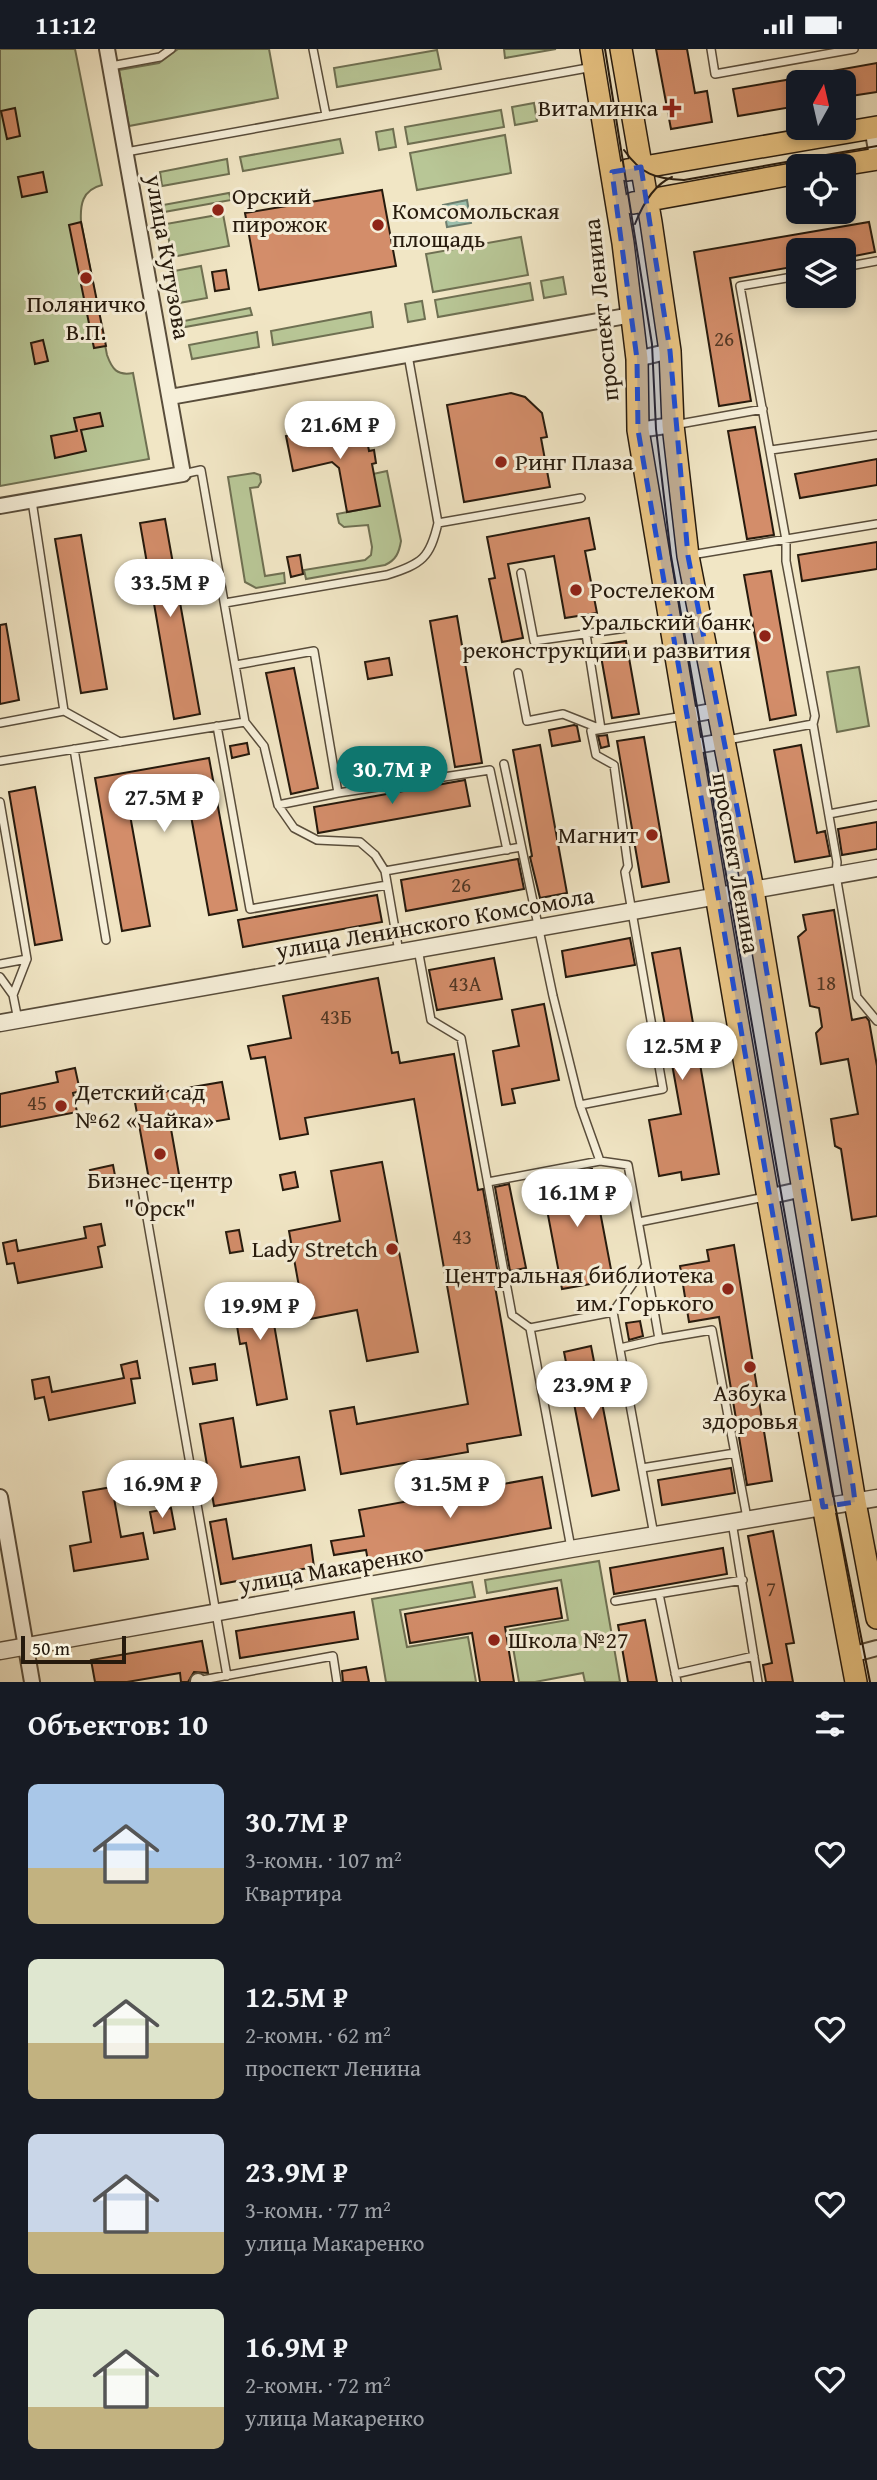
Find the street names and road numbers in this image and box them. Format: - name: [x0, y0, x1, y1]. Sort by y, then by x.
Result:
- street label: улица Кутузова: [137, 171, 200, 343]
- street label: проспект Ленина: [573, 216, 628, 403]
- street label: проспект Ленина: [703, 769, 770, 957]
- street label: улица Ленинского Комсомола: [272, 877, 597, 968]
- street label: улица Макаренко: [235, 1535, 426, 1602]

